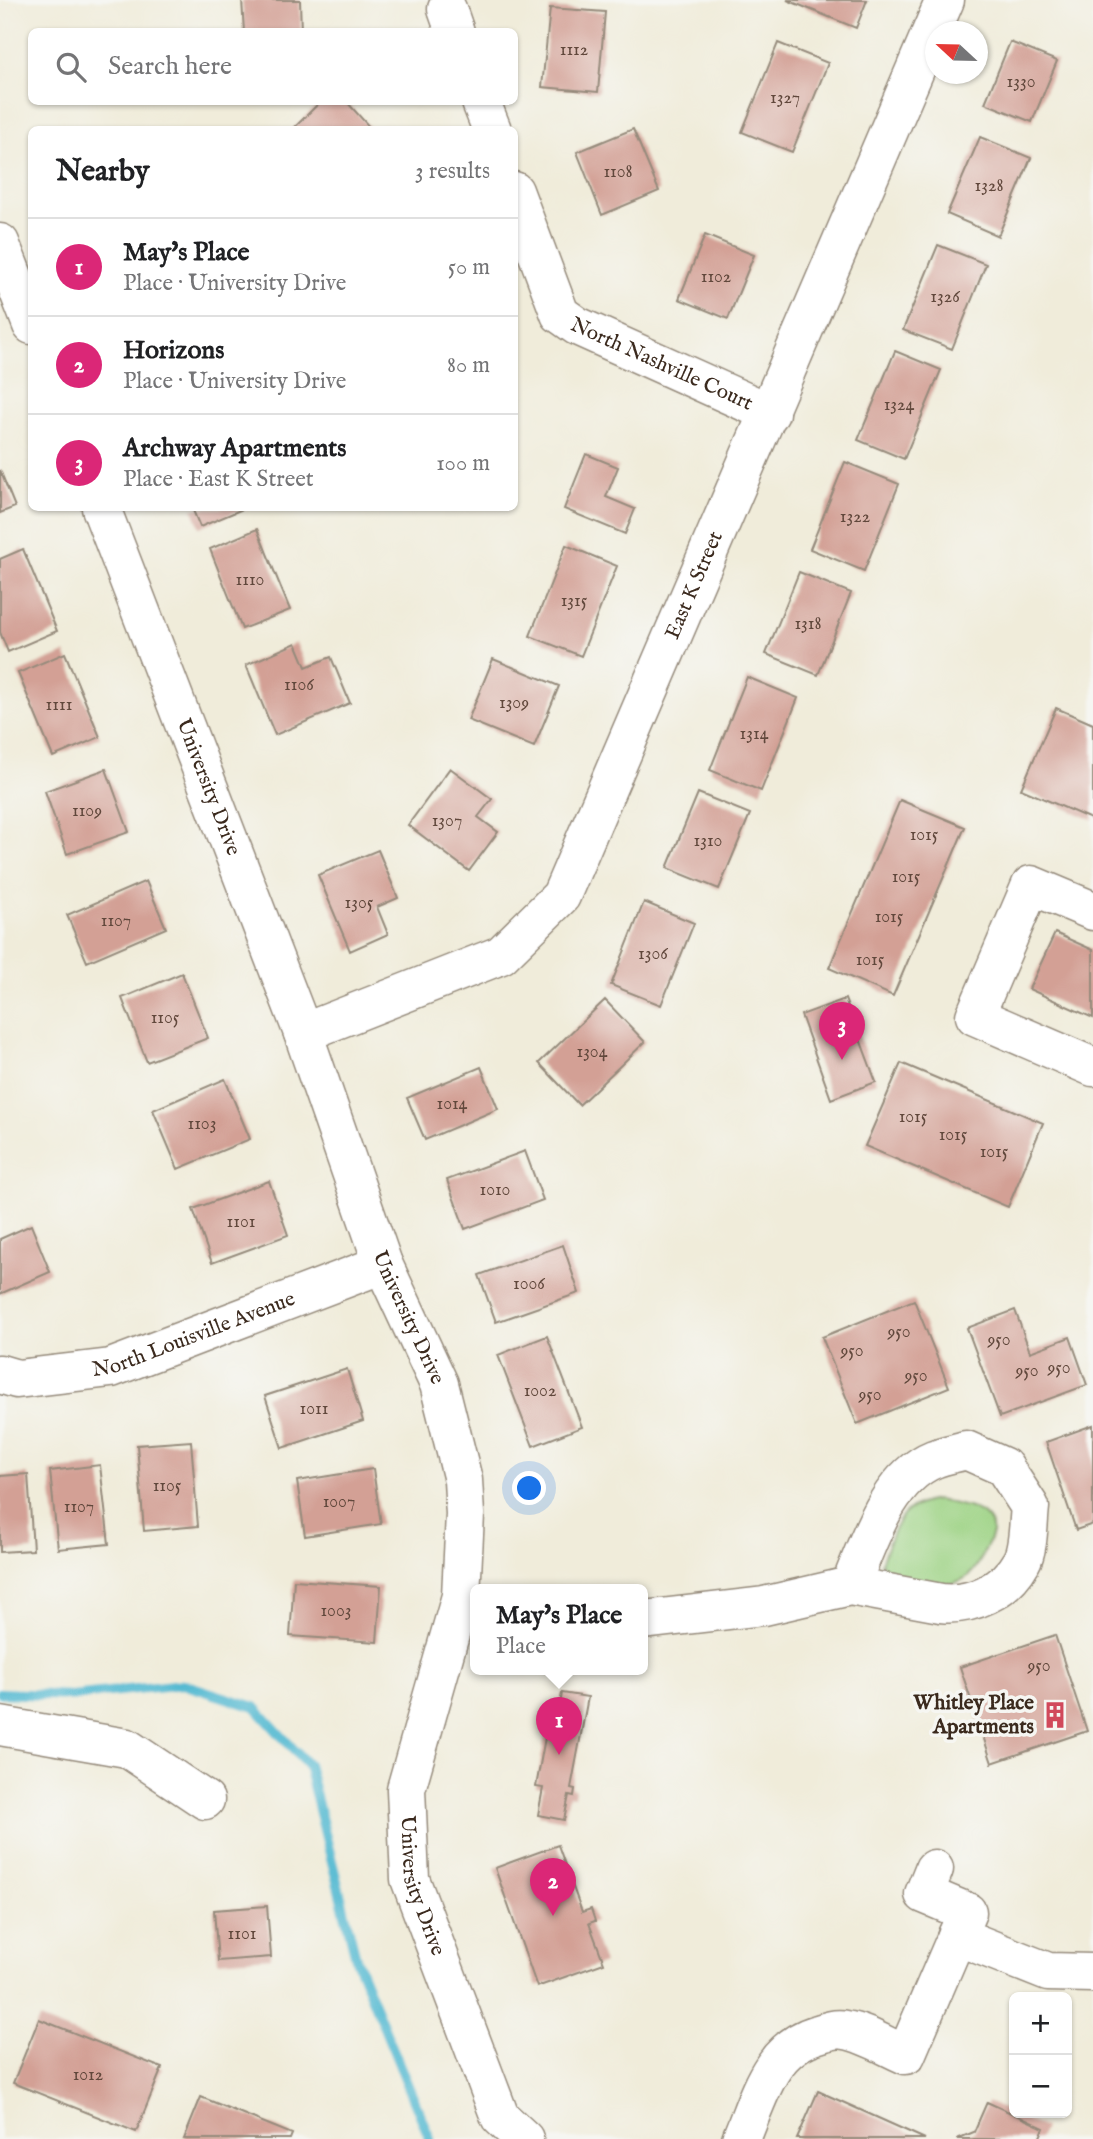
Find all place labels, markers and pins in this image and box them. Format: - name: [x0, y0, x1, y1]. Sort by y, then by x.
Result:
- pin: 3: [819, 1002, 865, 1060]
- place label: Whitley Place Apartments: [912, 1690, 1034, 1741]
- pin: 1: [536, 1697, 582, 1755]
- building icon: Whitley Place Apartments: [1040, 1700, 1070, 1730]
- pin: 2: [530, 1858, 576, 1916]

